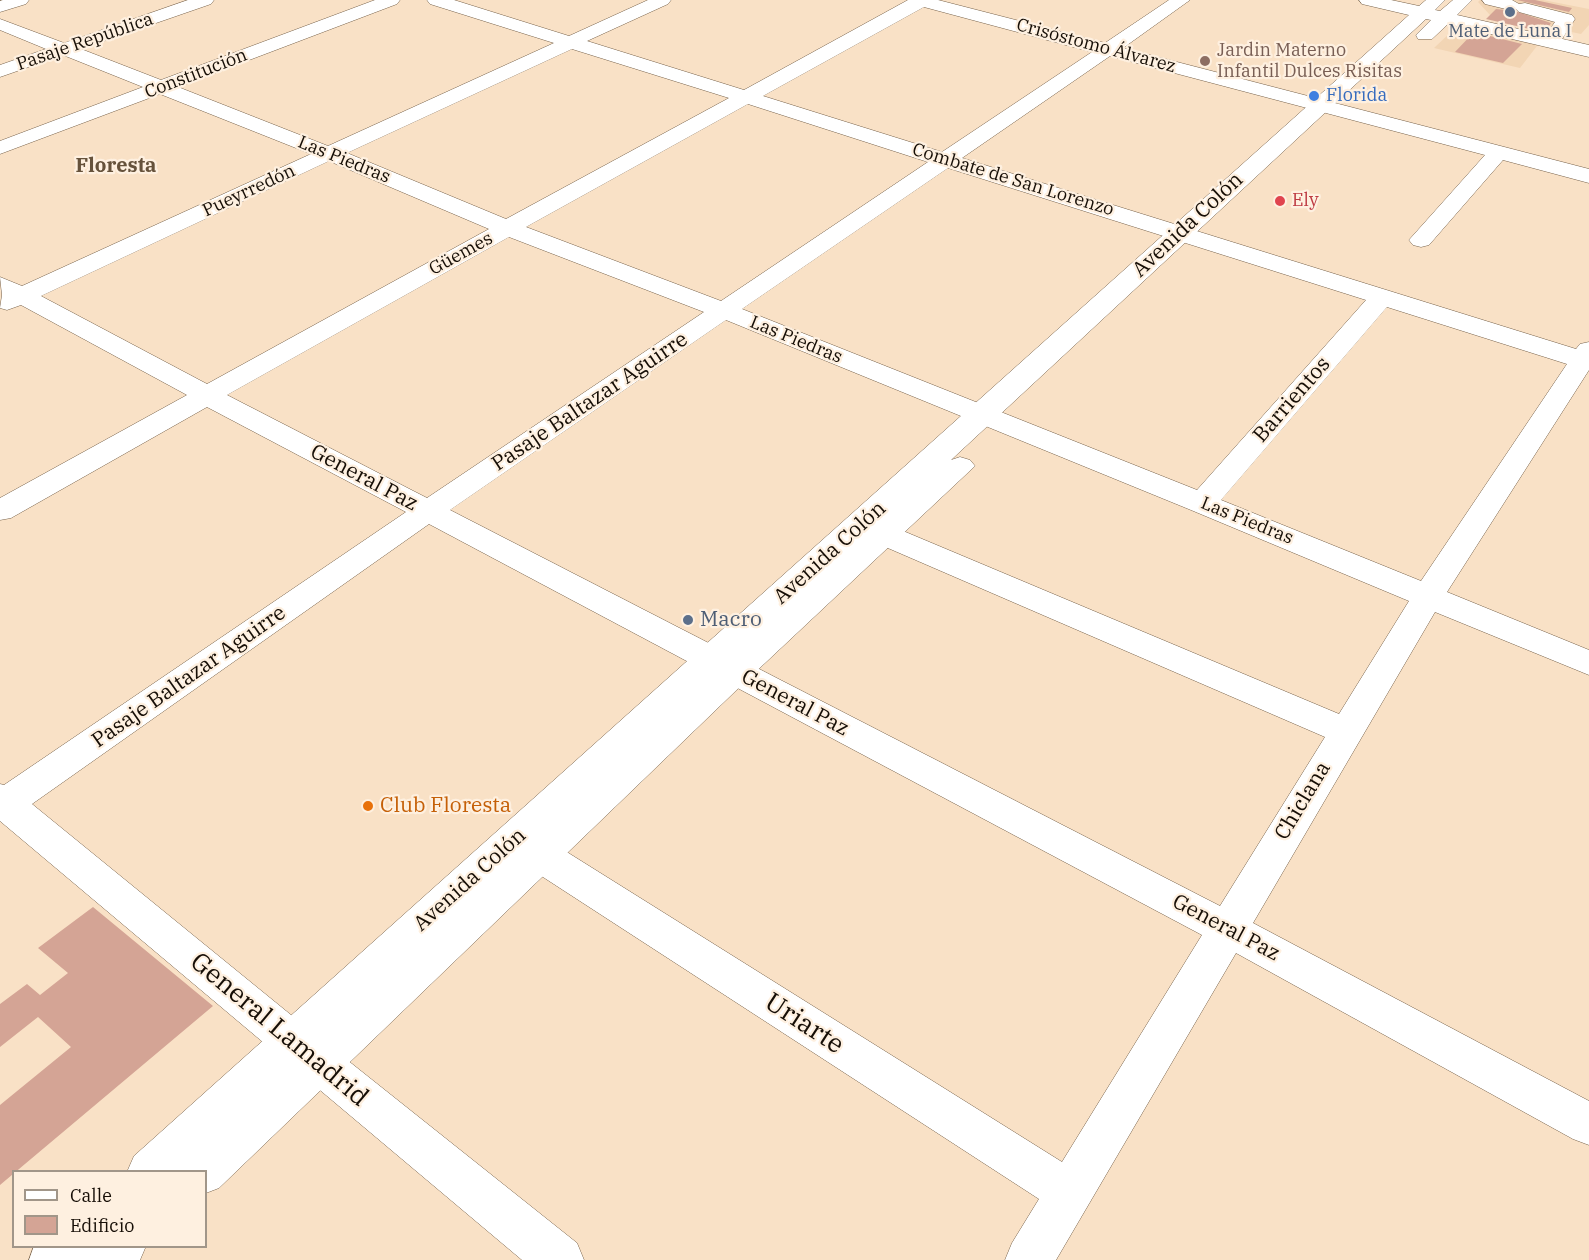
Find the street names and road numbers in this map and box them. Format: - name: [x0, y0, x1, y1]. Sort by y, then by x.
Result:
- street label: Pasaje República: [14, 8, 156, 76]
- street label: Crisóstomo Álvarez: [1014, 14, 1178, 78]
- street label: Constitución: [142, 45, 250, 103]
- street label: Las Piedras: [295, 132, 393, 188]
- street label: Combate de San Lorenzo: [910, 139, 1116, 221]
- street label: Pueyrredón: [199, 160, 299, 222]
- street label: Avenida Colón: [1127, 167, 1249, 283]
- street label: Güemes: [425, 228, 497, 280]
- street label: Las Piedras: [747, 312, 845, 368]
- street label: Pasaje Baltazar Aguirre: [487, 327, 693, 477]
- street label: Barrientos: [1248, 352, 1336, 448]
- street label: General Paz: [306, 439, 422, 517]
- street label: Las Piedras: [1198, 493, 1296, 549]
- street label: Avenida Colón: [769, 496, 891, 610]
- street label: Pasaje Baltazar Aguirre: [87, 600, 291, 754]
- street label: General Paz: [737, 664, 853, 742]
- street label: Chiclana: [1270, 757, 1336, 845]
- street label: Avenida Colón: [409, 823, 531, 937]
- street label: General Paz: [1168, 889, 1284, 967]
- street label: General Lamadrid: [184, 946, 374, 1114]
- street label: Uriarte: [759, 987, 849, 1061]

